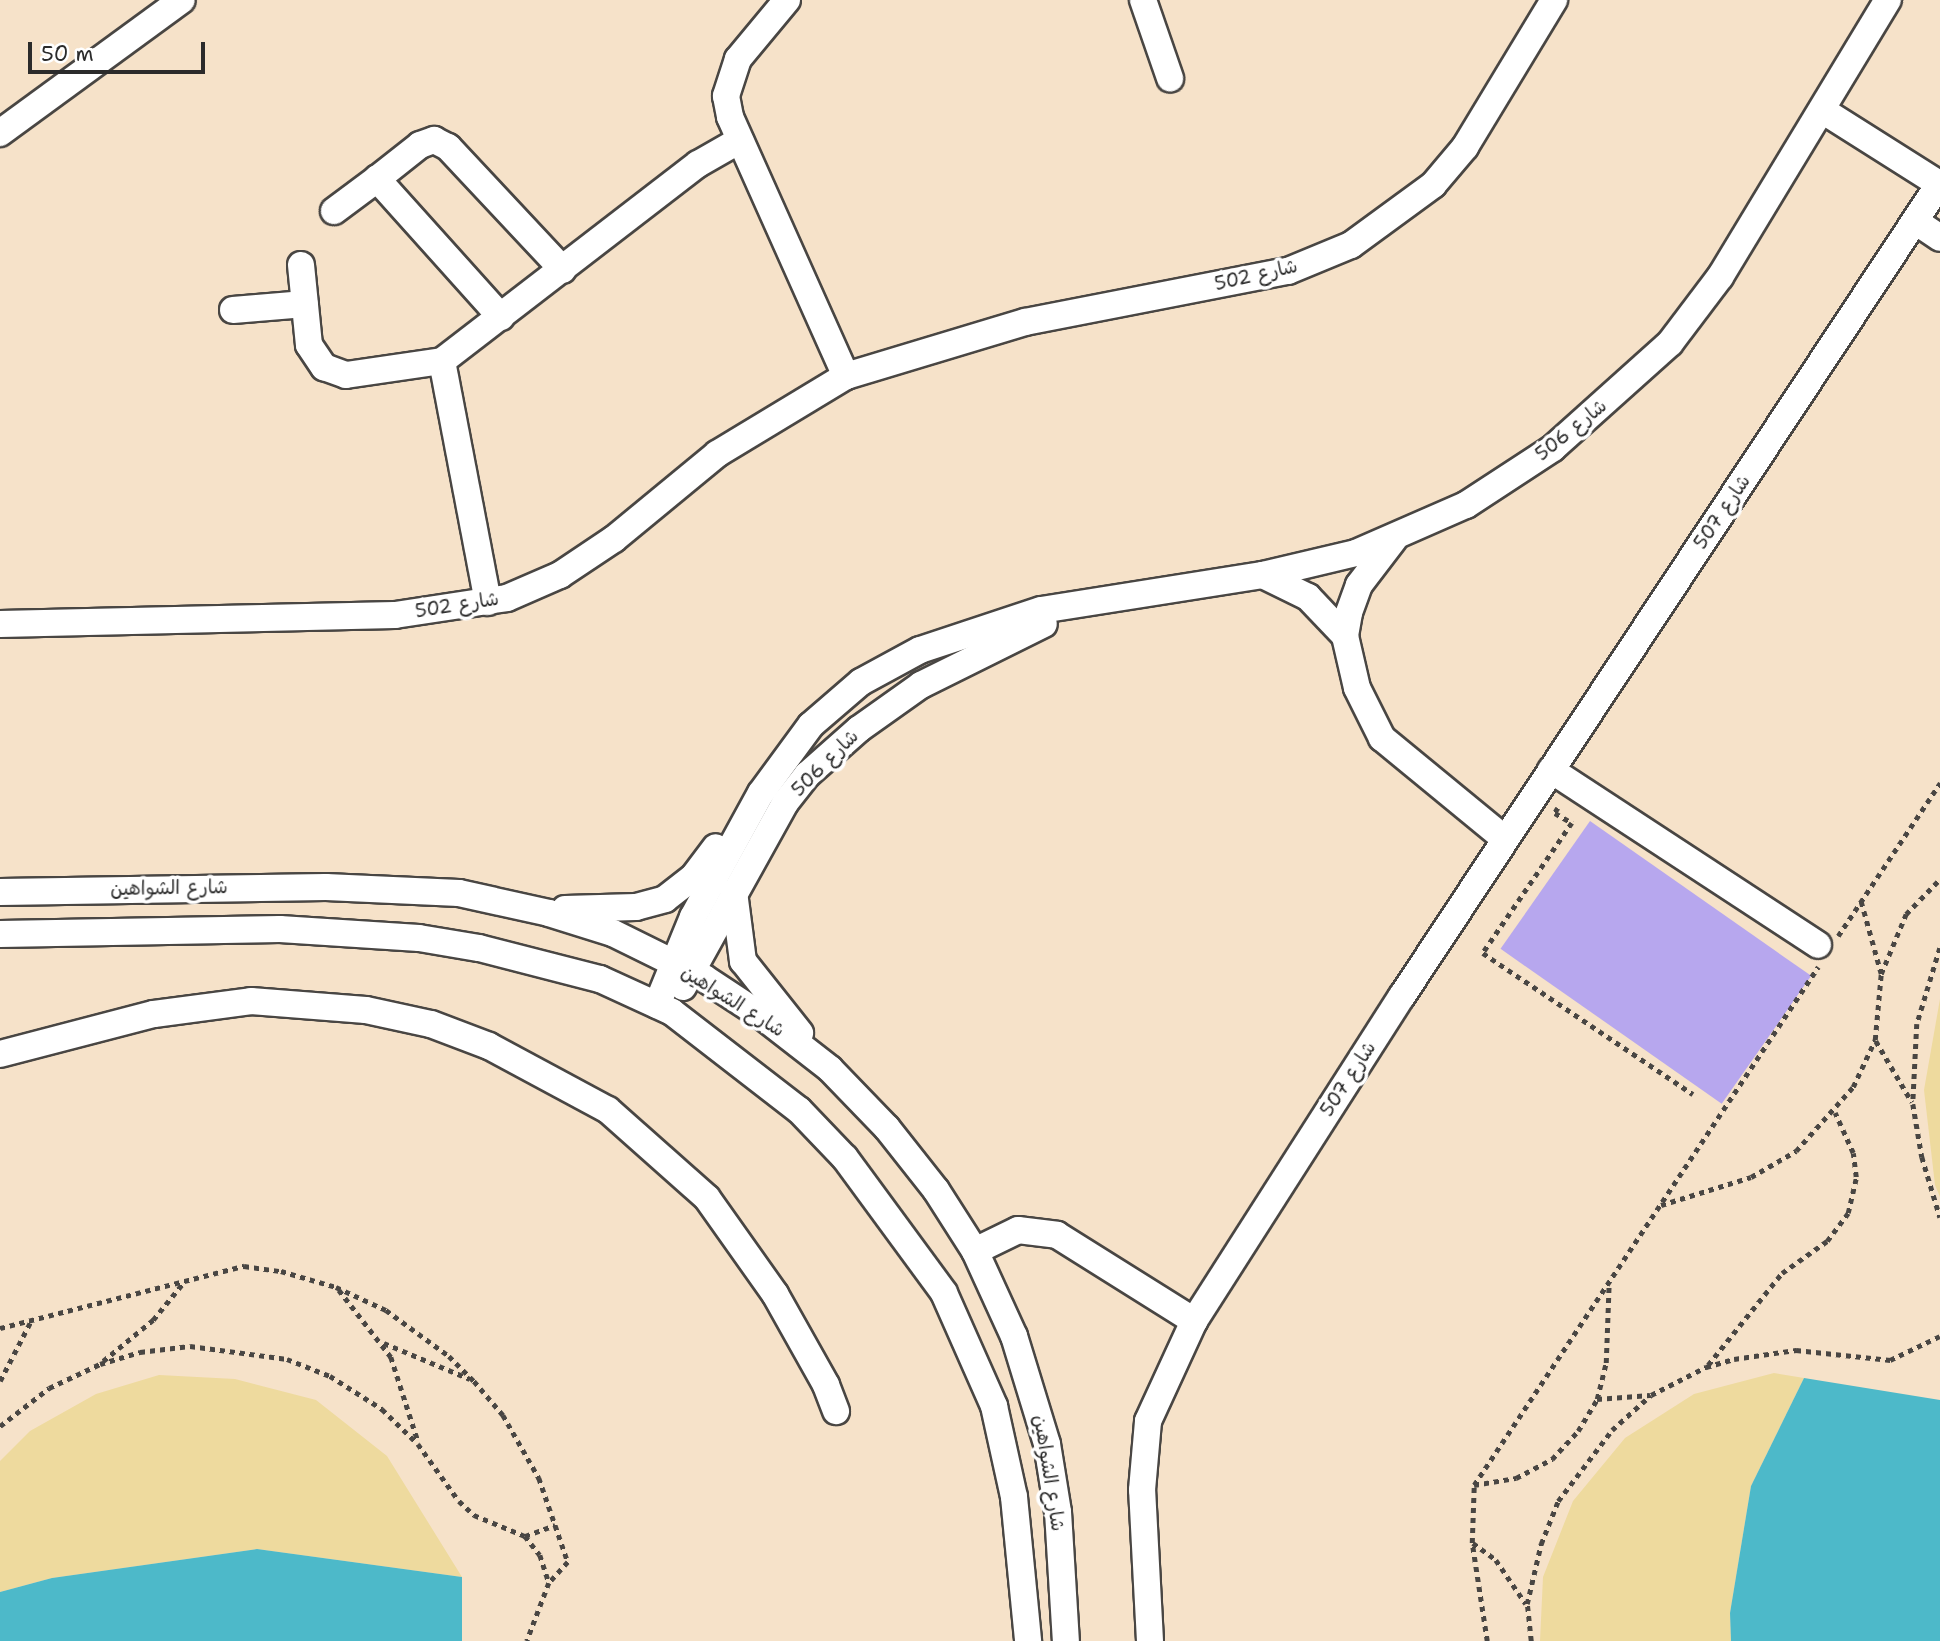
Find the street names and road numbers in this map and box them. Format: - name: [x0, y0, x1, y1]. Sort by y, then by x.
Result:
- street label: شارع 502: [1212, 254, 1300, 296]
- street label: شارع 506: [1531, 394, 1611, 466]
- street label: شارع 507: [1689, 471, 1755, 553]
- street label: شارع 502: [413, 587, 501, 623]
- street label: شارع 506: [787, 725, 863, 801]
- street label: شارع الشواهين: [110, 876, 228, 900]
- street label: شارع الشواهين: [677, 960, 789, 1042]
- street label: شارع 507: [1315, 1037, 1381, 1121]
- street label: شارع الشواهين: [1029, 1413, 1069, 1533]

